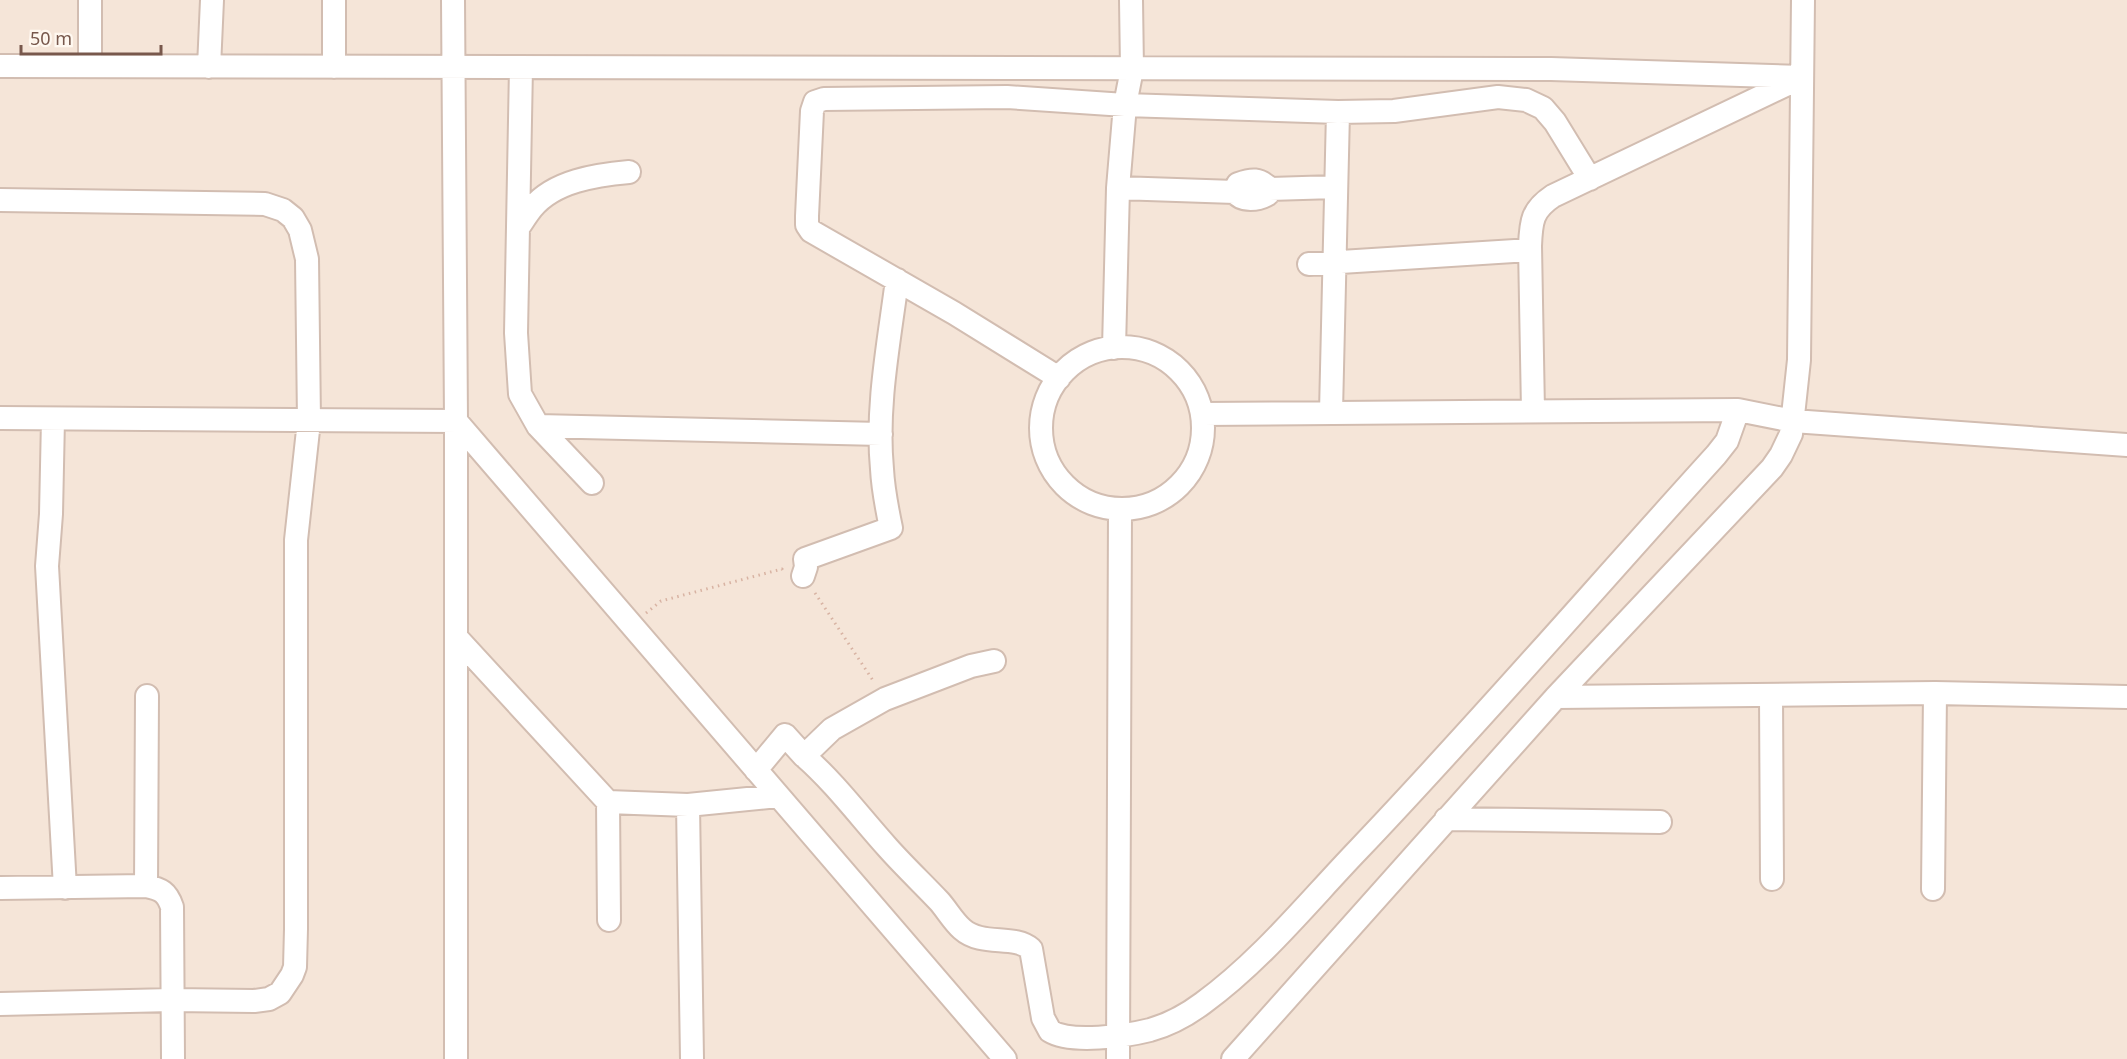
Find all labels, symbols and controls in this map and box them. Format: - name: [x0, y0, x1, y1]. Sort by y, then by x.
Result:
- scale bar: [21, 18, 160, 56]
- text: 50 m: [30, 26, 72, 50]

